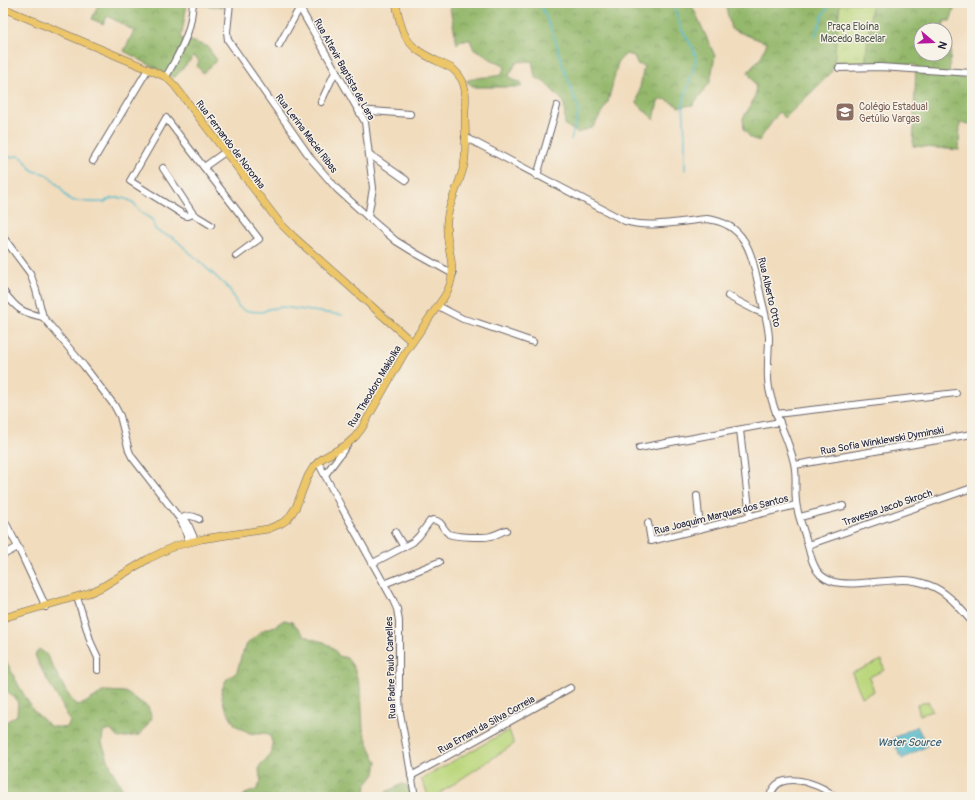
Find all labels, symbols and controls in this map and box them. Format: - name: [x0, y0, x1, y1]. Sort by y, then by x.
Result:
- street label: Rua Altevir Baptista de Lara: [311, 17, 377, 123]
- park label: Praça Eloína Macedo Bacelar: [820, 21, 886, 45]
- north arrow: [913, 22, 953, 62]
- text: N: [934, 39, 949, 51]
- street label: Rua Lerina Maciel Ribas: [273, 92, 340, 176]
- street label: Rua Fernando de Noronha: [193, 98, 268, 191]
- school or university icon: Colégio Estadual Getúlio Vargas: [834, 101, 856, 123]
- place label: Colégio Estadual Getúlio Vargas: [859, 101, 928, 125]
- street label: Rua Alberto Otto: [755, 256, 783, 329]
- street label: Rua Theodoro Makiolka: [346, 343, 404, 430]
- street label: Rua Sofia Winklewski Dyminski: [819, 424, 945, 458]
- street label: Travessa Jacob Skroch: [841, 487, 934, 529]
- street label: Rua Joaquim Marques dos Santos: [653, 492, 790, 537]
- street label: Rua Padre Paulo Canelles: [383, 616, 399, 719]
- street label: Rua Ernani da Silva Correia: [436, 693, 537, 757]
- water label: Water Source: [877, 736, 942, 749]

